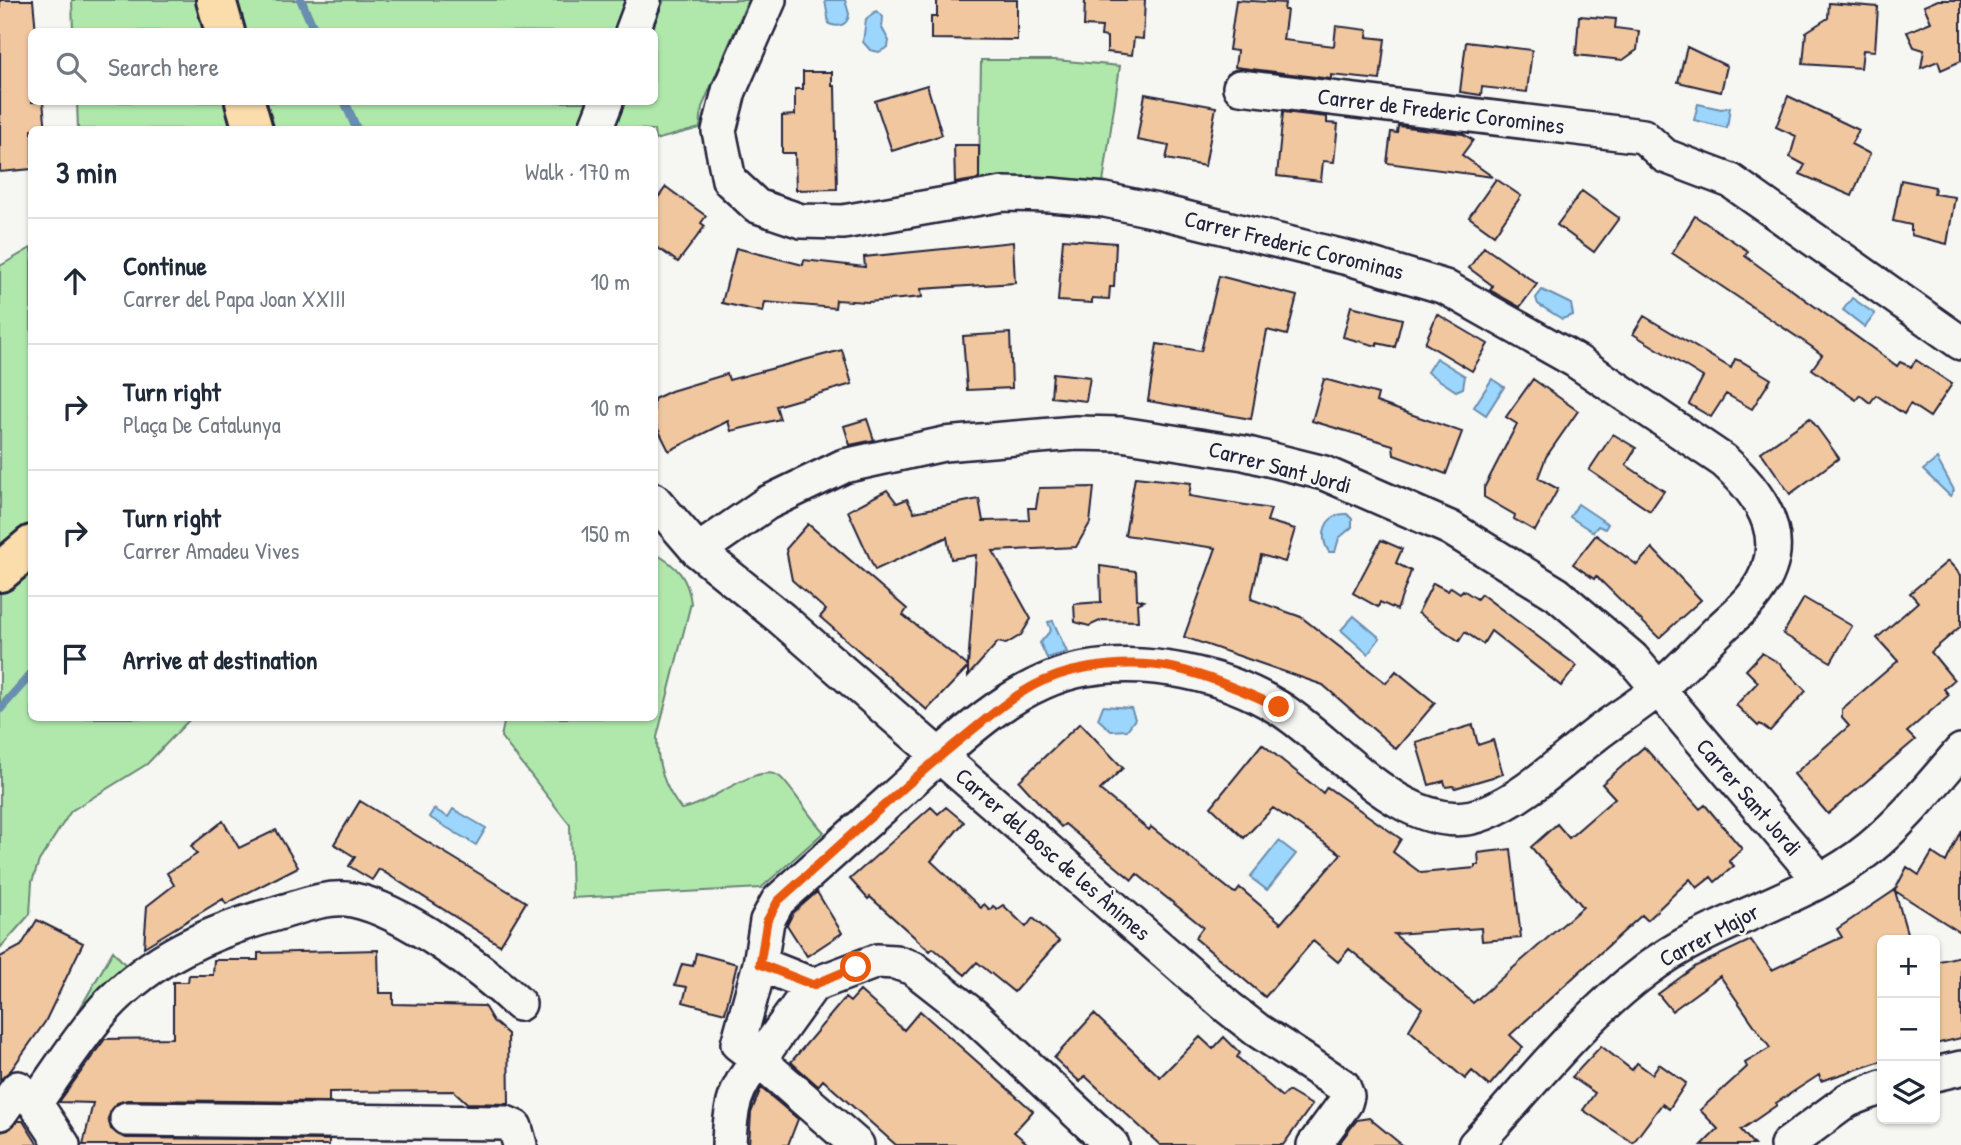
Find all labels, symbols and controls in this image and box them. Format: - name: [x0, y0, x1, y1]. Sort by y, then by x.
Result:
- search box: [28, 28, 658, 105]
- icon: search: [52, 48, 90, 86]
- text: Search here: [108, 49, 219, 84]
- street label: Carrer de Frederic Coromines: [1316, 80, 1566, 141]
- text: 3 min: [56, 152, 117, 192]
- text: Walk · 170 m: [525, 156, 630, 187]
- street label: Carrer Frederic Corominas: [1181, 202, 1407, 287]
- text: Continue: [123, 248, 207, 283]
- icon: ahead: [56, 262, 94, 300]
- text: 10 m: [590, 266, 630, 297]
- text: Carrer del Papa Joan XXIII: [123, 283, 346, 314]
- text: Turn right: [123, 374, 221, 409]
- icon: right: [56, 388, 94, 426]
- text: 10 m: [590, 392, 630, 423]
- text: Plaça De Catalunya: [123, 409, 281, 440]
- street label: Carrer Sant Jordi: [1205, 433, 1355, 500]
- text: Turn right: [123, 500, 221, 535]
- icon: right: [56, 514, 94, 552]
- text: 150 m: [581, 518, 630, 549]
- text: Carrer Amadeu Vives: [123, 535, 299, 566]
- icon: arrive: [56, 640, 94, 678]
- text: Arrive at destination: [123, 642, 318, 677]
- route end: [1263, 691, 1294, 722]
- street label: Carrer Sant Jordi: [1690, 731, 1809, 862]
- street label: Carrer del Bosc de les Ànimes: [949, 760, 1158, 947]
- street label: Carrer Major: [1653, 895, 1764, 974]
- map controls: [1877, 935, 1940, 1124]
- button: +: [1877, 935, 1940, 998]
- route start: [840, 951, 871, 982]
- button: −: [1877, 998, 1940, 1061]
- button: layers: [1877, 1061, 1940, 1124]

